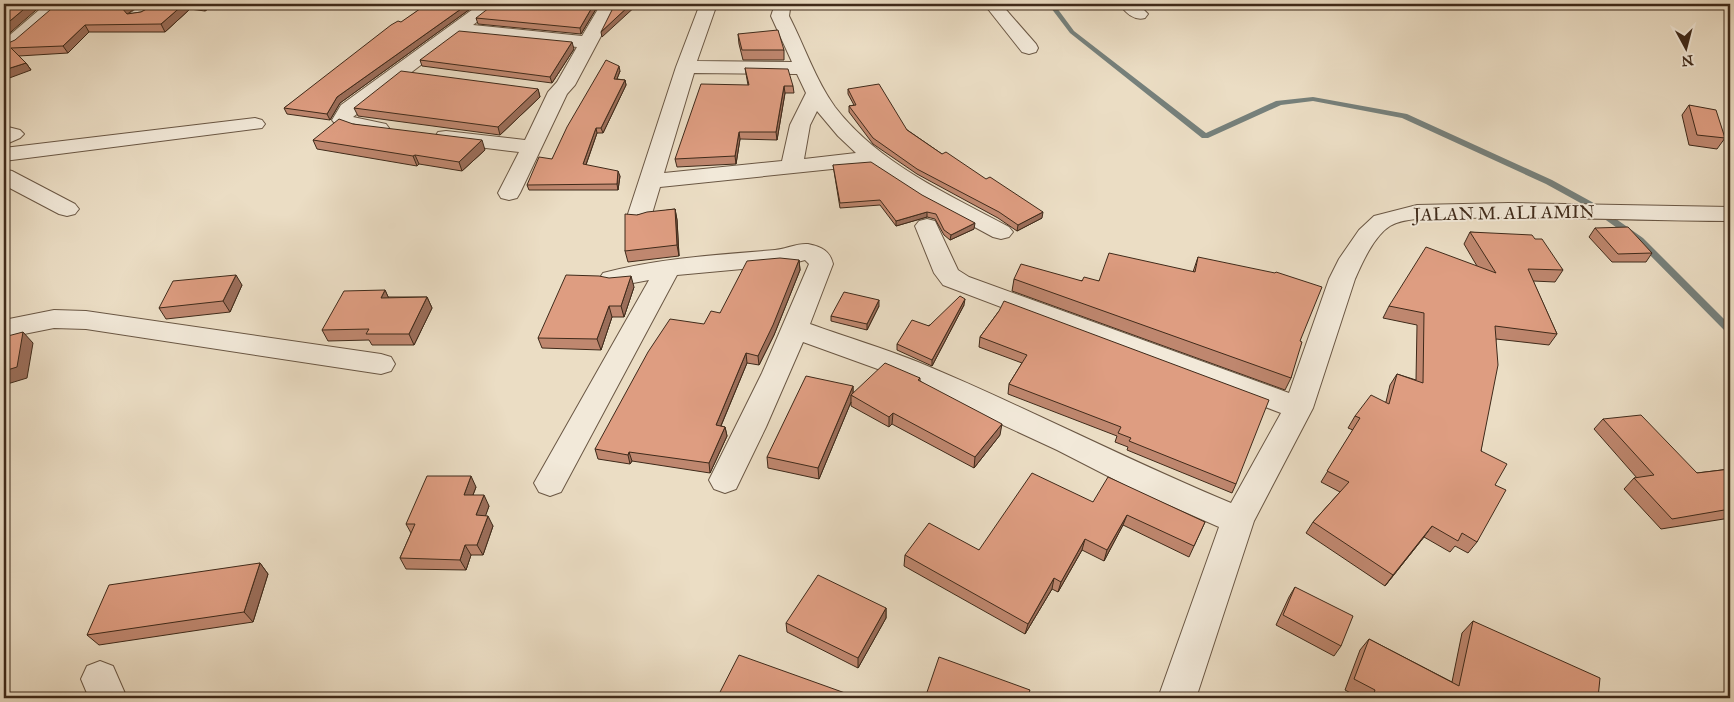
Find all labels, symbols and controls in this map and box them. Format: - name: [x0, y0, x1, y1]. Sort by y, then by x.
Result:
- north arrow: [1662, 22, 1712, 72]
- text: N: [1680, 51, 1694, 70]
- street label: JALAN M. ALI AMIN: [1411, 200, 1595, 227]

